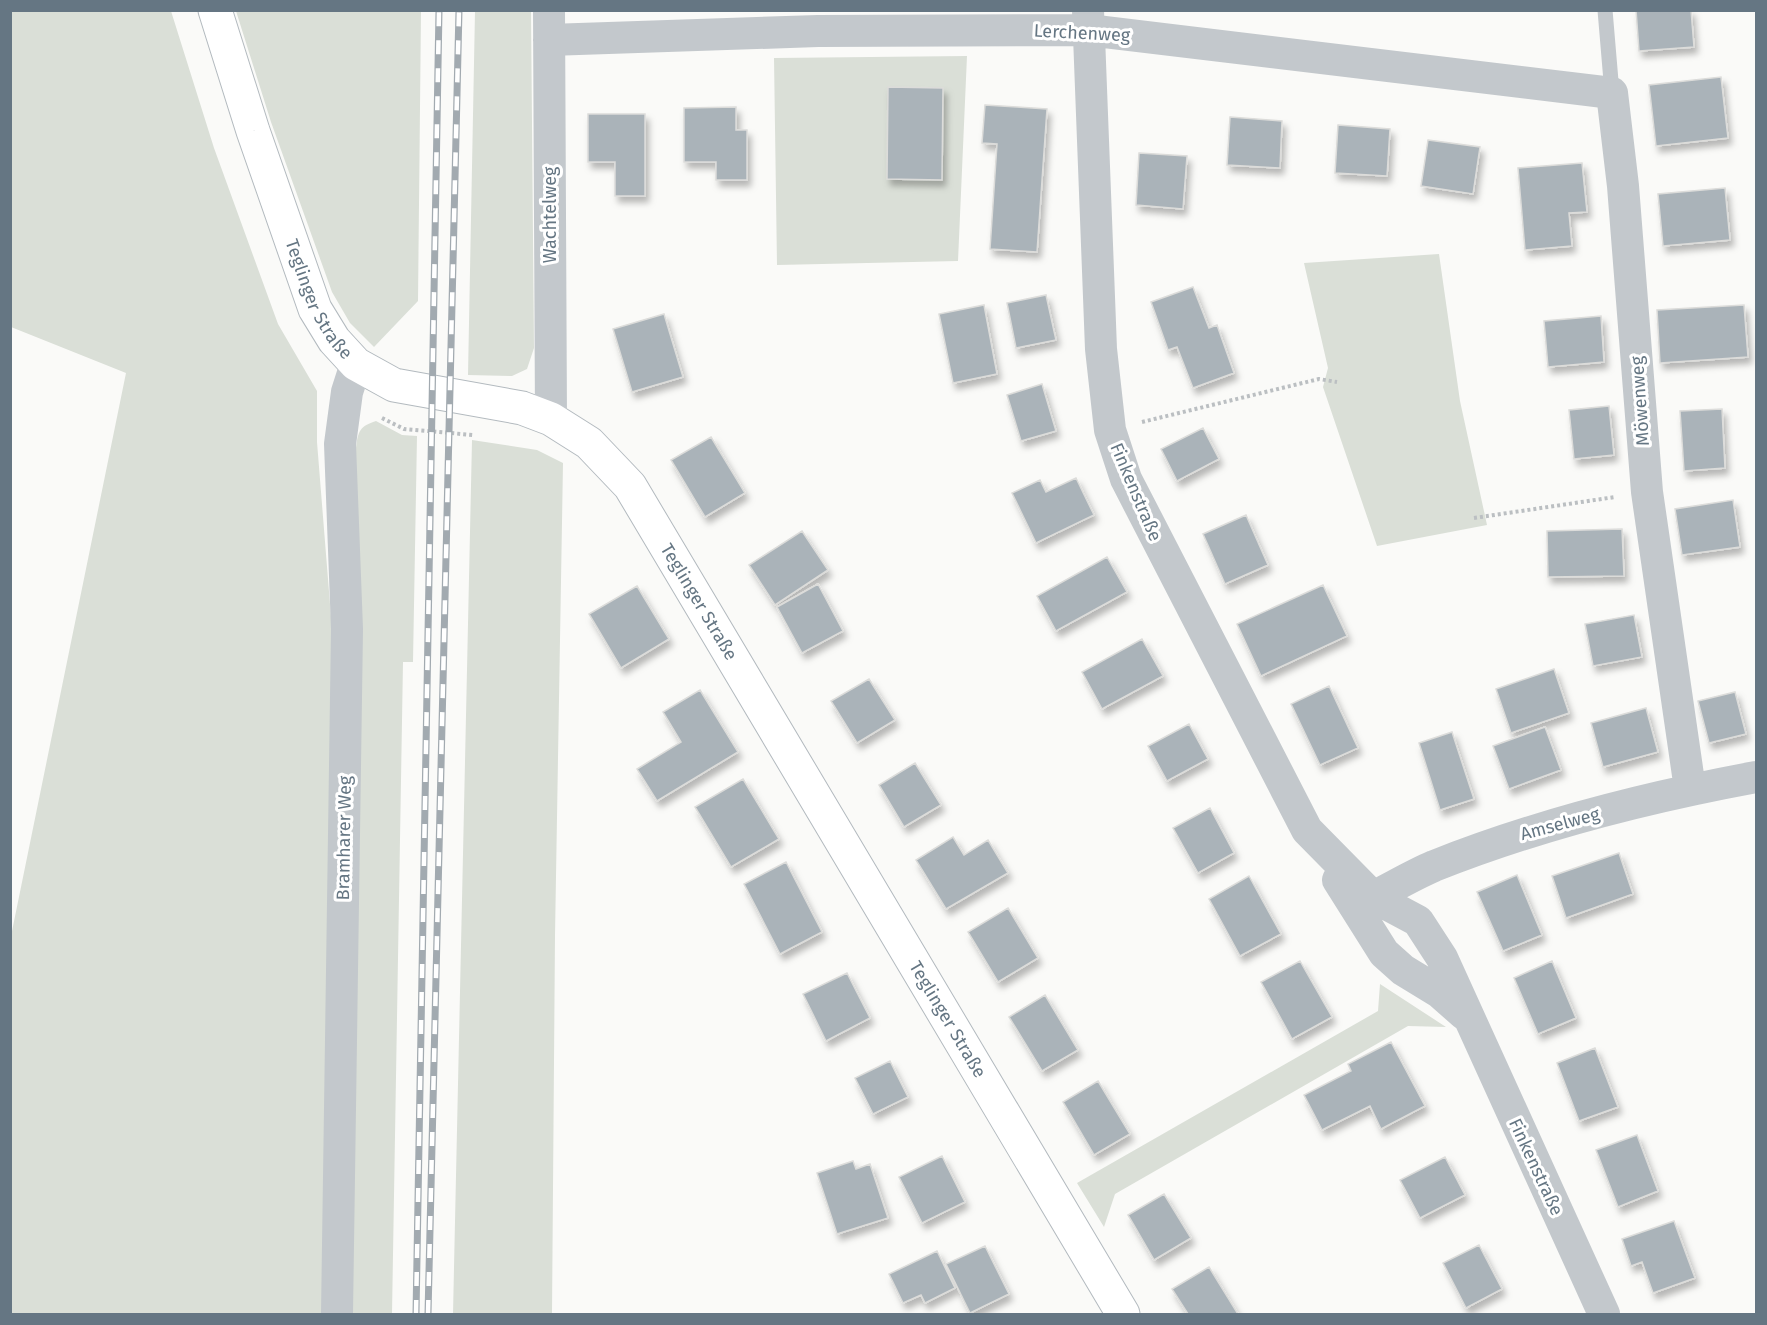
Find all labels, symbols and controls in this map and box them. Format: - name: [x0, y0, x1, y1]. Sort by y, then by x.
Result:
- street label: Lerchenweg: [1033, 19, 1131, 47]
- street label: Wachtelweg: [539, 166, 561, 263]
- street label: Teglinger Straße: [280, 236, 357, 364]
- street label: Möwenweg: [1626, 355, 1654, 447]
- street label: Finkenstraße: [1105, 439, 1167, 545]
- street label: Teglinger Straße: [656, 540, 742, 664]
- street label: Bramharer Weg: [332, 775, 356, 900]
- street label: Amselweg: [1518, 803, 1603, 845]
- street label: Teglinger Straße: [904, 957, 991, 1082]
- street label: Finkenstraße: [1504, 1115, 1568, 1219]

